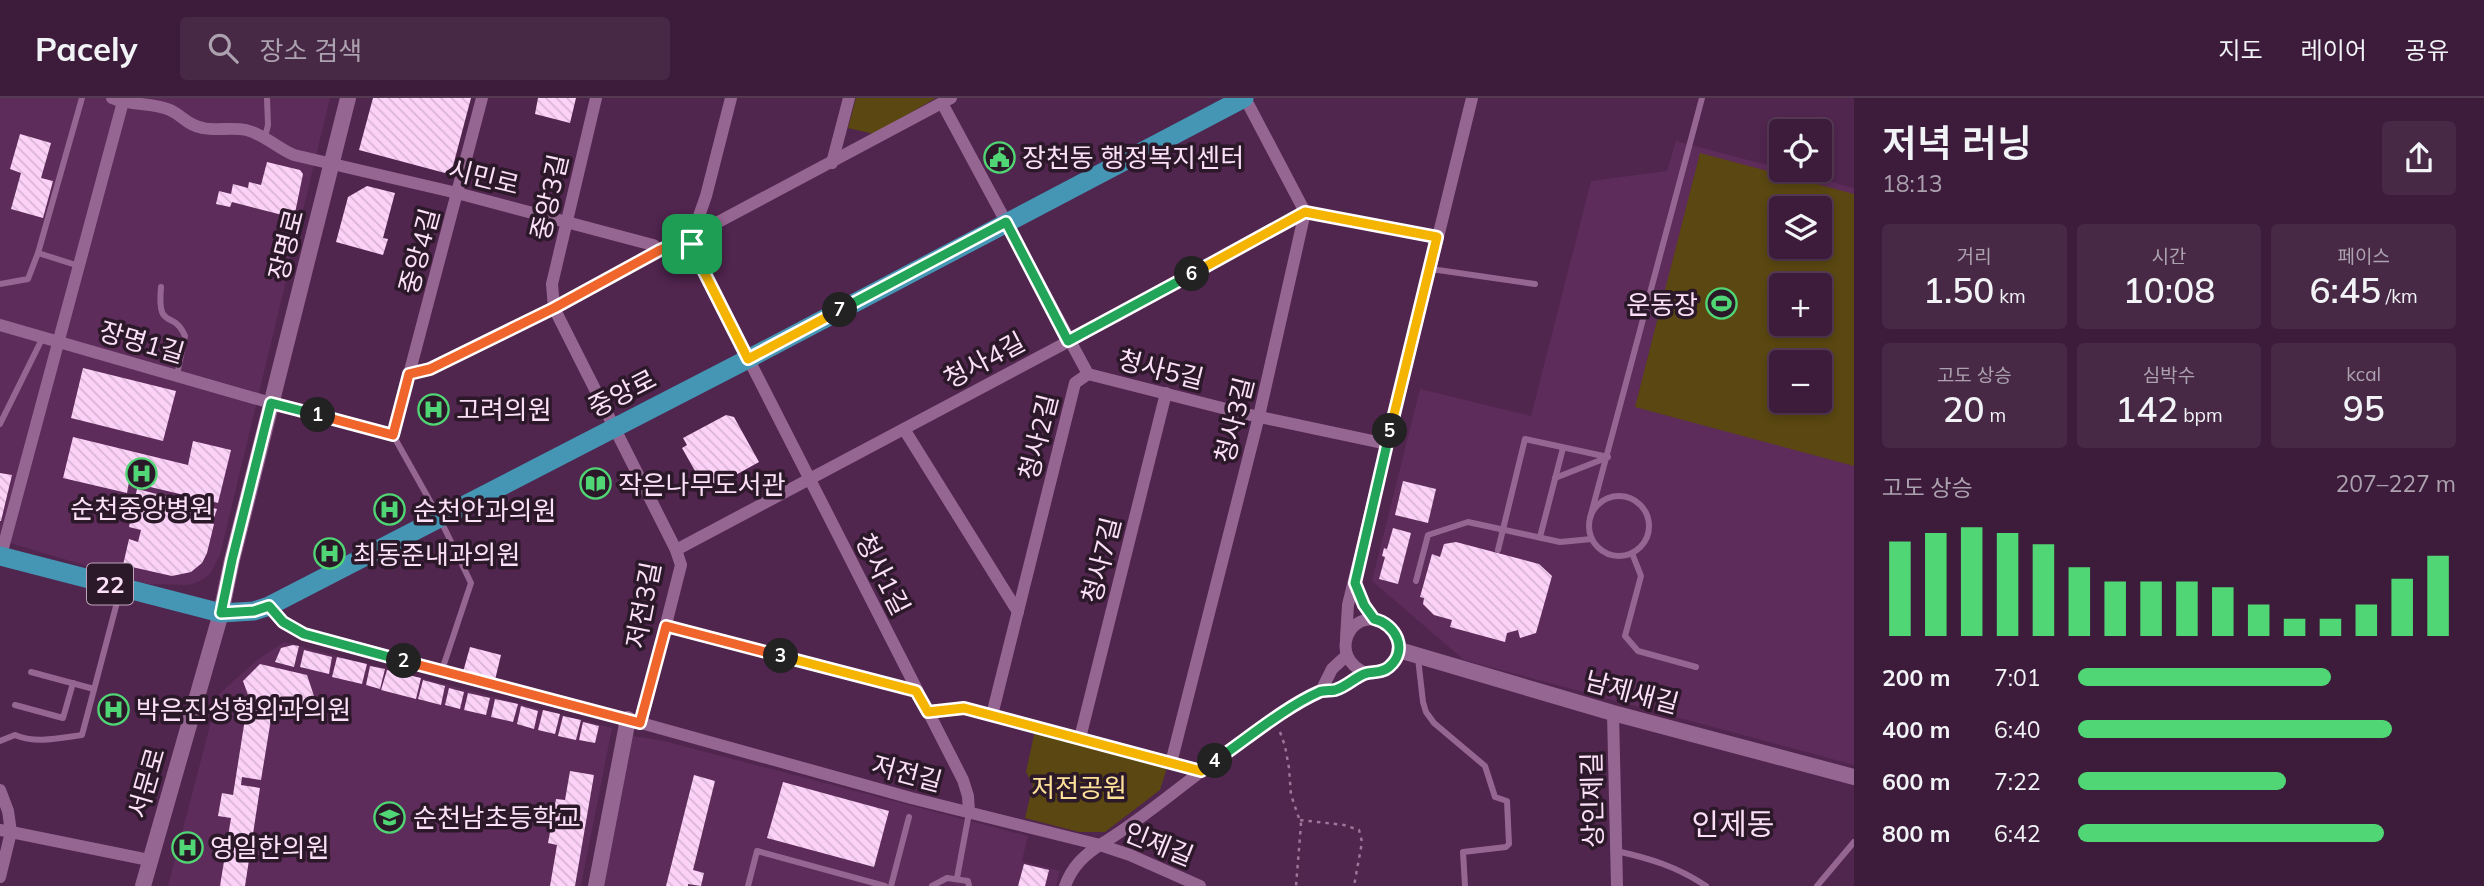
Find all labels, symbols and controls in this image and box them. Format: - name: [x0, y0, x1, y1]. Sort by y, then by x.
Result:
- search box: [180, 17, 670, 80]
- text: Pacely: [35, 28, 138, 69]
- icon: search: [204, 29, 242, 67]
- text: 장소 검색: [260, 34, 362, 67]
- text: 지도: [2218, 35, 2263, 65]
- text: 레이어: [2301, 35, 2367, 65]
- text: 공유: [2405, 35, 2449, 65]
- map controls: [1769, 119, 1832, 413]
- button: locate: [1769, 119, 1832, 182]
- text: 저녁 러닝: [1882, 119, 2032, 167]
- button: share: [2382, 121, 2456, 195]
- public building icon: 장천동 행정복지센터: [982, 140, 1016, 174]
- place label: 장천동 행정복지센터: [1022, 141, 1244, 174]
- street label: 중앙3길: [523, 151, 575, 243]
- street label: 시민로: [445, 152, 523, 202]
- text: 18:13: [1882, 169, 1942, 198]
- button: layers: [1769, 196, 1832, 259]
- street label: 중앙4길: [392, 205, 446, 297]
- street label: 장명로: [261, 206, 311, 284]
- pin: [662, 214, 722, 274]
- icon: arrive: [673, 225, 711, 263]
- text: 거리: [1957, 244, 1992, 268]
- text: 시간: [2152, 244, 2186, 268]
- text: 페이스: [2337, 244, 2390, 268]
- pin: 6: [1174, 256, 1210, 292]
- text: 6: [1186, 261, 1197, 285]
- text: 1.50: [1923, 268, 1994, 312]
- text: 10:08: [2123, 268, 2215, 312]
- text: 6:45: [2310, 268, 2381, 312]
- button: +: [1769, 273, 1832, 336]
- text: km: [1994, 284, 2026, 308]
- text: /km: [2381, 284, 2418, 308]
- sports icon: 운동장: [1704, 287, 1738, 321]
- place label: 운동장: [1626, 288, 1698, 321]
- pin: 7: [822, 292, 858, 328]
- text: 7: [834, 297, 845, 321]
- street label: 장명1길: [95, 314, 189, 370]
- street label: 청사4길: [938, 325, 1030, 395]
- street label: 청사5길: [1115, 342, 1207, 396]
- button: −: [1769, 350, 1832, 413]
- street label: 중앙로: [583, 362, 661, 424]
- text: kcal: [2346, 362, 2381, 386]
- text: 고도 상승: [1937, 363, 2012, 387]
- text: 심박수: [2143, 363, 2195, 387]
- street label: 청사3길: [1207, 374, 1261, 466]
- text: 95: [2343, 386, 2385, 430]
- text: 20: [1942, 387, 1985, 431]
- text: 142: [2115, 387, 2178, 431]
- street label: 청사2길: [1011, 391, 1065, 483]
- hospital icon: 고려의원: [416, 392, 450, 426]
- place label: 고려의원: [456, 393, 552, 426]
- pin: 1: [300, 398, 336, 432]
- text: 1: [312, 402, 323, 426]
- text: m: [1985, 403, 2006, 427]
- text: bpm: [2178, 403, 2223, 427]
- pin: 5: [1372, 414, 1408, 448]
- text: 5: [1384, 418, 1395, 442]
- hospital icon: 순천중앙병원: [125, 456, 159, 490]
- library icon: 작은나무도서관: [578, 467, 612, 501]
- place label: 작은나무도서관: [618, 468, 786, 501]
- text: 207–227 m: [2335, 469, 2456, 498]
- text: 고도 상승: [1882, 473, 1973, 502]
- place label: 순천중앙병원: [70, 492, 214, 525]
- hospital icon: 순천안과의원: [373, 493, 407, 527]
- place label: 순천안과의원: [413, 494, 557, 527]
- street label: 청사7길: [1074, 514, 1128, 606]
- street label: 청사1길: [848, 528, 918, 620]
- hospital icon: 최동준내과의원: [313, 537, 347, 571]
- place label: 최동준내과의원: [353, 538, 520, 571]
- street label: 저전3길: [618, 559, 668, 651]
- road number: 22: [87, 564, 133, 604]
- pin: 3: [764, 638, 798, 674]
- text: 3: [775, 643, 786, 667]
- pin: 2: [386, 644, 422, 678]
- text: 2: [398, 648, 409, 672]
- text: 200 m: [1882, 663, 1950, 692]
- text: 7:01: [1994, 663, 2041, 692]
- street label: 남제새길: [1582, 664, 1682, 720]
- hospital icon: 박은진성형외과의원: [96, 692, 130, 726]
- place label: 박은진성형외과의원: [136, 693, 351, 726]
- text: 400 m: [1882, 715, 1950, 744]
- text: 6:40: [1994, 715, 2041, 744]
- street label: 서문로: [120, 744, 172, 822]
- pin: 4: [1198, 744, 1232, 778]
- street label: 저전길: [868, 748, 946, 798]
- text: 4: [1209, 748, 1220, 772]
- street label: 상인제길: [1575, 752, 1609, 848]
- text: 600 m: [1882, 767, 1950, 796]
- text: 7:22: [1994, 767, 2041, 796]
- park label: 저전공원: [1031, 771, 1127, 804]
- school or university icon: 순천남초등학교: [373, 800, 407, 834]
- place label: 순천남초등학교: [413, 801, 580, 834]
- district label: 인제동: [1692, 805, 1774, 843]
- street label: 인제길: [1120, 815, 1198, 873]
- text: 800 m: [1882, 819, 1950, 848]
- text: 6:42: [1994, 819, 2041, 848]
- hospital icon: 영일한의원: [170, 830, 204, 864]
- place label: 영일한의원: [210, 831, 330, 864]

